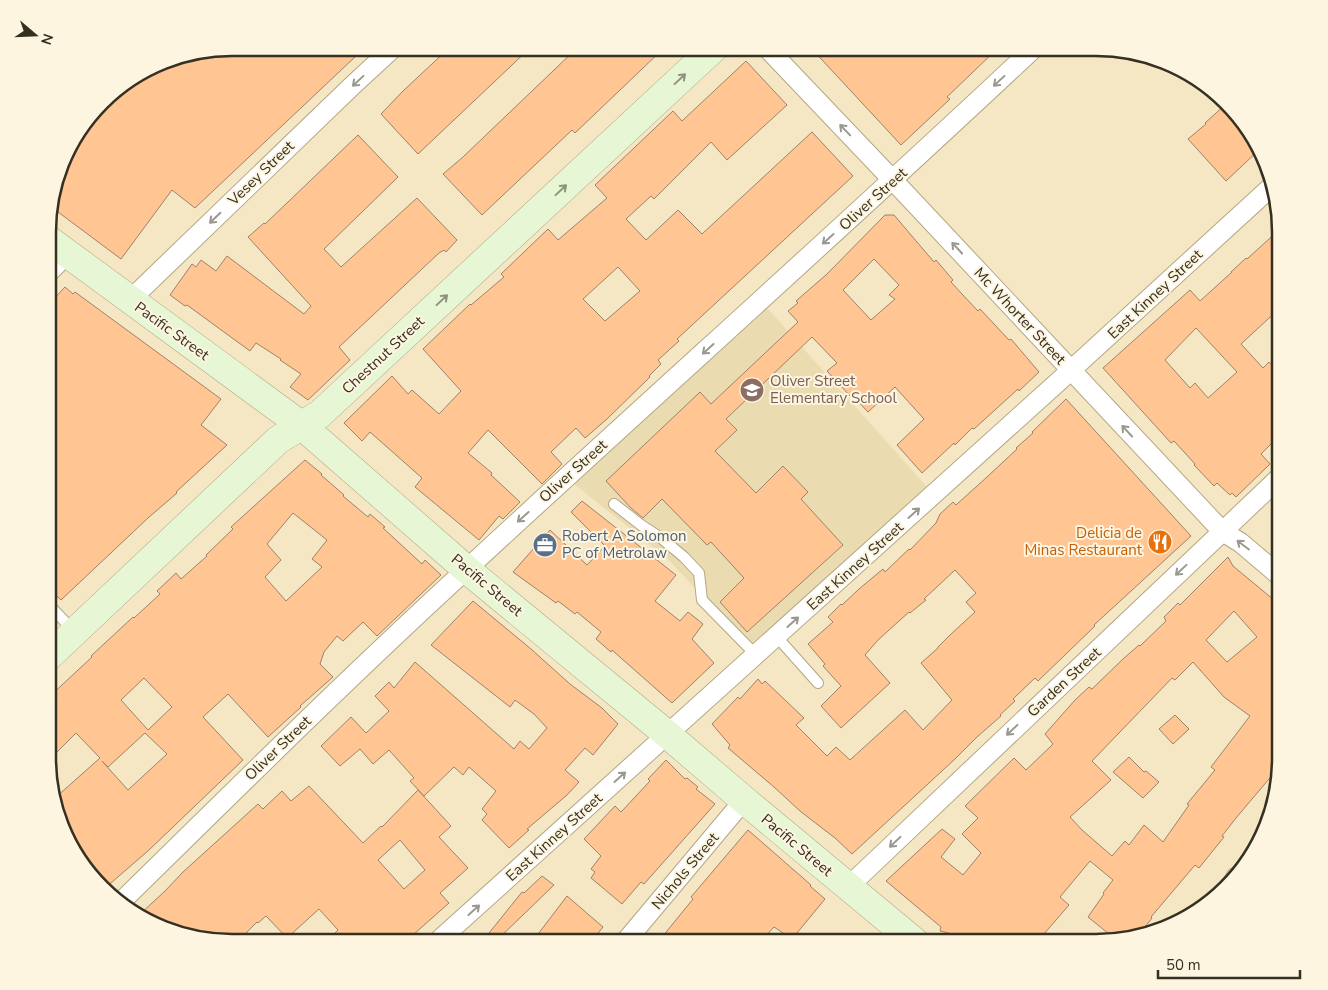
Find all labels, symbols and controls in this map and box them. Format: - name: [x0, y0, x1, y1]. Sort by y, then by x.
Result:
- north arrow: [10, 10, 60, 60]
- text: N: [36, 31, 58, 47]
- one-way arrow: [674, 73, 687, 85]
- one-way arrow: [351, 75, 364, 87]
- one-way arrow: [992, 75, 1005, 87]
- one-way arrow: [839, 124, 851, 136]
- street label: Vesey Street: [223, 136, 299, 210]
- street label: Oliver Street: [835, 163, 912, 235]
- one-way arrow: [555, 184, 568, 196]
- one-way arrow: [209, 212, 222, 224]
- one-way arrow: [822, 233, 835, 245]
- one-way arrow: [951, 242, 963, 255]
- street label: East Kinney Street: [1103, 244, 1207, 343]
- street label: Mc Whorter Street: [970, 263, 1071, 369]
- one-way arrow: [436, 294, 449, 306]
- street label: Pacific Street: [131, 297, 214, 365]
- street label: Chestnut Street: [337, 311, 429, 398]
- one-way arrow: [702, 343, 715, 355]
- place label: Oliver Street Elementary School: [770, 371, 897, 408]
- school or university icon: Oliver Street Elementary School: [739, 377, 765, 403]
- one-way arrow: [1121, 425, 1133, 437]
- street label: Oliver Street: [535, 435, 612, 507]
- one-way arrow: [907, 507, 920, 519]
- one-way arrow: [517, 511, 530, 523]
- street label: East Kinney Street: [803, 517, 908, 615]
- place label: Delicia de Minas Restaurant: [1025, 523, 1143, 560]
- place label: Robert A Solomon PC of Metrolaw: [562, 526, 687, 563]
- restaurant icon: Delicia de Minas Restaurant: [1147, 529, 1173, 555]
- office icon: Robert A Solomon PC of Metrolaw: [532, 532, 558, 558]
- one-way arrow: [1236, 540, 1250, 550]
- street label: Pacific Street: [447, 549, 528, 621]
- one-way arrow: [1175, 564, 1187, 576]
- one-way arrow: [787, 616, 800, 628]
- street label: Garden Street: [1023, 642, 1106, 721]
- street label: Oliver Street: [240, 711, 316, 785]
- one-way arrow: [1006, 724, 1019, 736]
- one-way arrow: [614, 772, 627, 783]
- street label: East Kinney Street: [502, 788, 607, 886]
- street label: Pacific Street: [757, 809, 838, 881]
- street label: Nichols Street: [647, 828, 724, 914]
- one-way arrow: [888, 836, 901, 848]
- one-way arrow: [467, 904, 480, 915]
- scale bar: [1158, 948, 1300, 980]
- text: 50 m: [1166, 955, 1201, 975]

